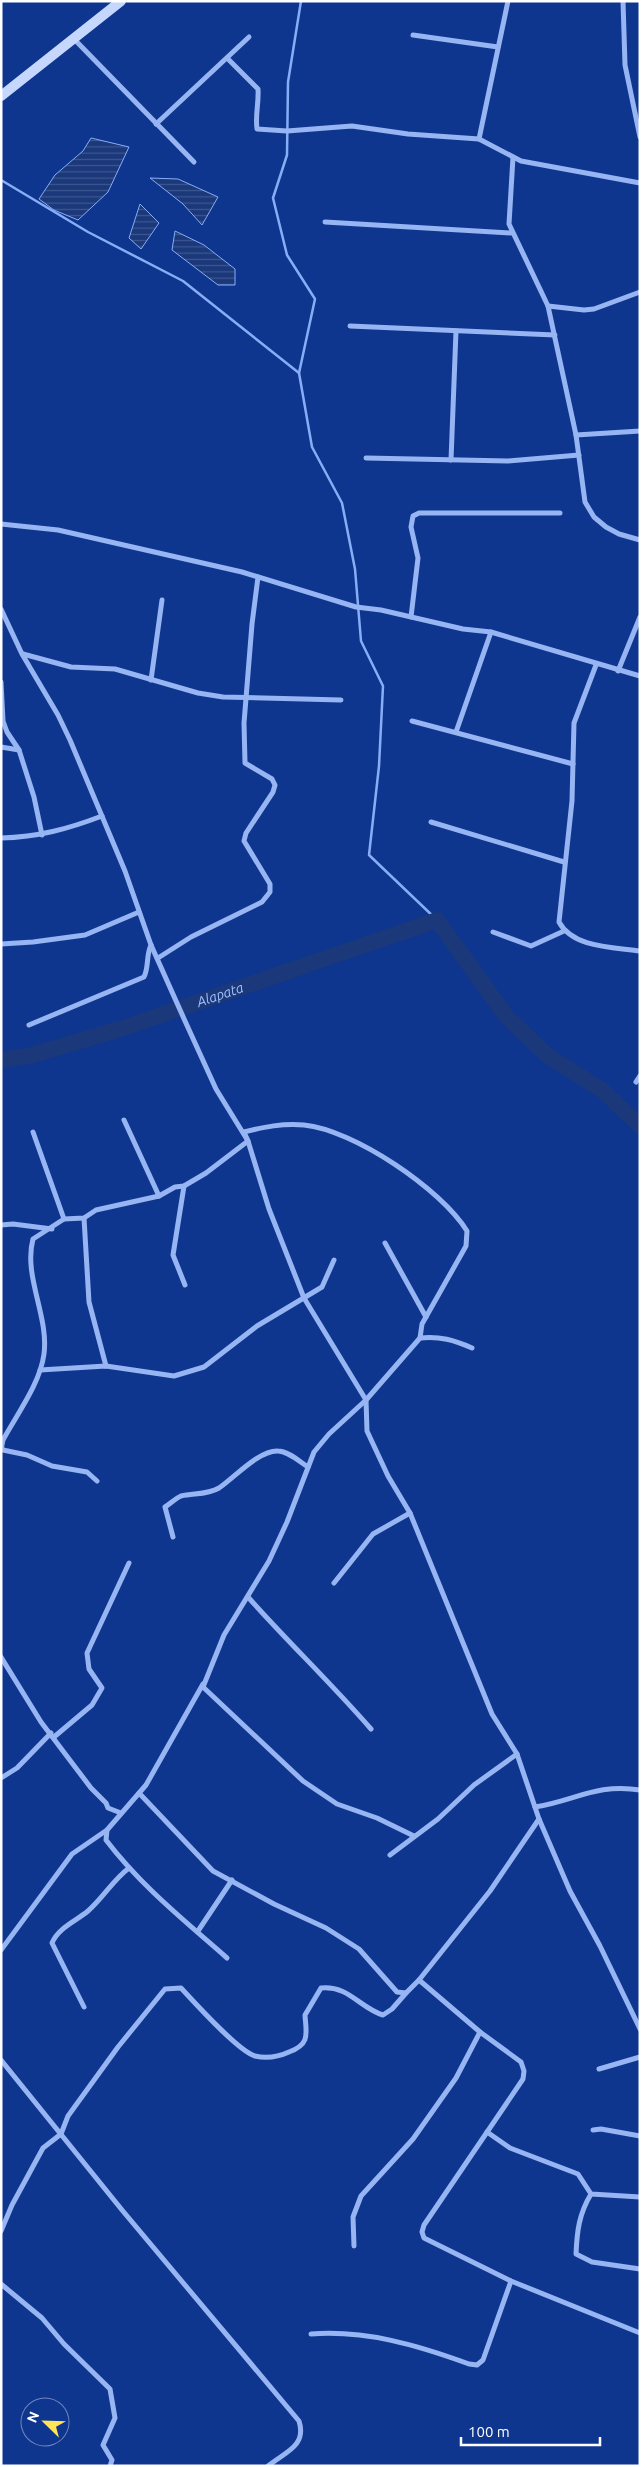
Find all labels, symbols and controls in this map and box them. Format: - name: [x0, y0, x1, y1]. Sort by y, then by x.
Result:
- water label: Alapata: [194, 979, 246, 1010]
- north arrow: [20, 2397, 70, 2447]
- text: N: [24, 2409, 42, 2425]
- scale bar: [461, 2414, 600, 2446]
- text: 100 m: [468, 2423, 510, 2440]

